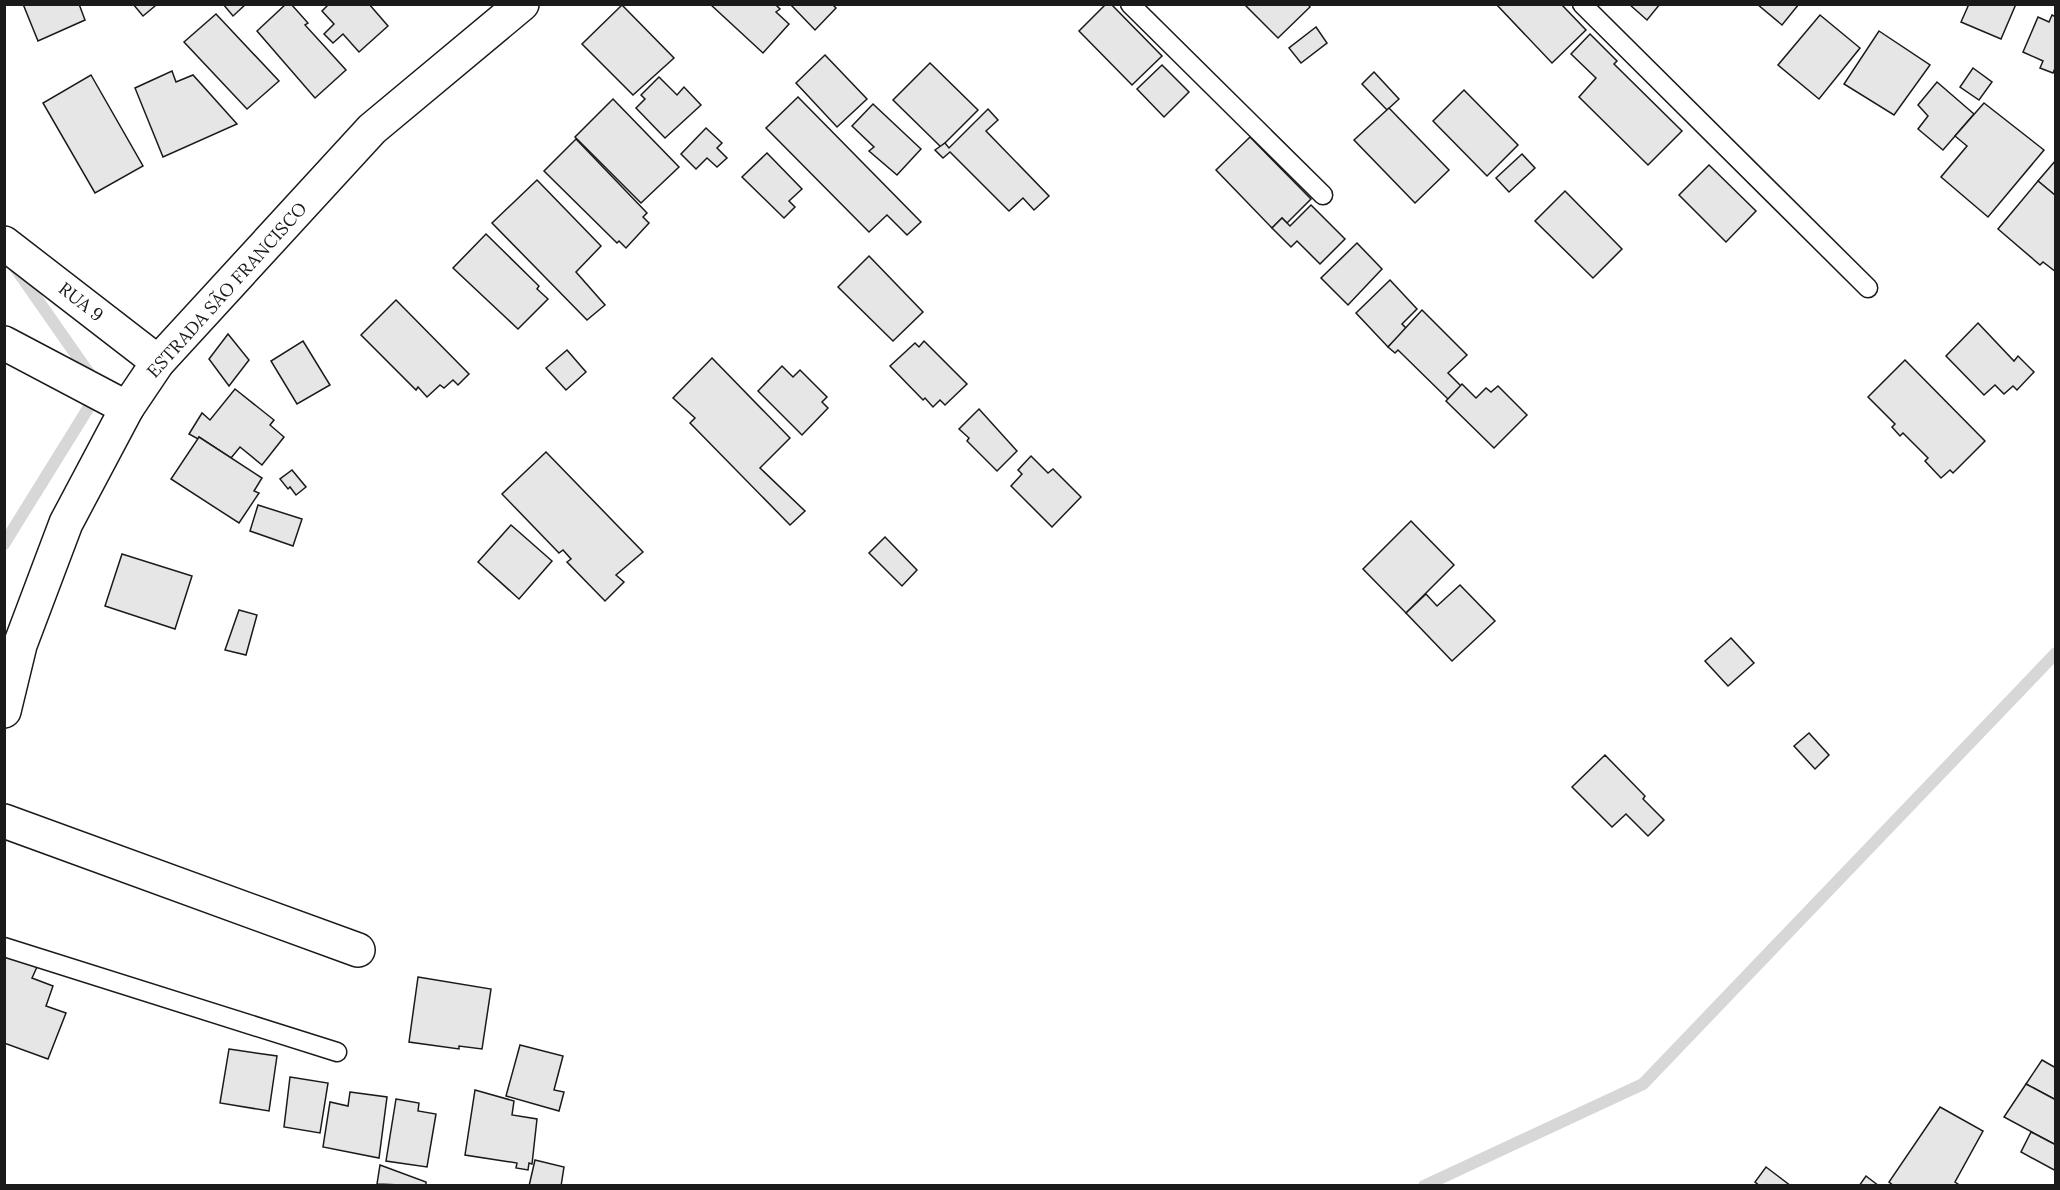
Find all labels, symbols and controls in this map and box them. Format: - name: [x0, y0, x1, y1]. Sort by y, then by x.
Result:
- street label: ESTRADA SÃO FRANCISCO: [142, 197, 312, 382]
- street label: RUA 9: [54, 277, 108, 326]

